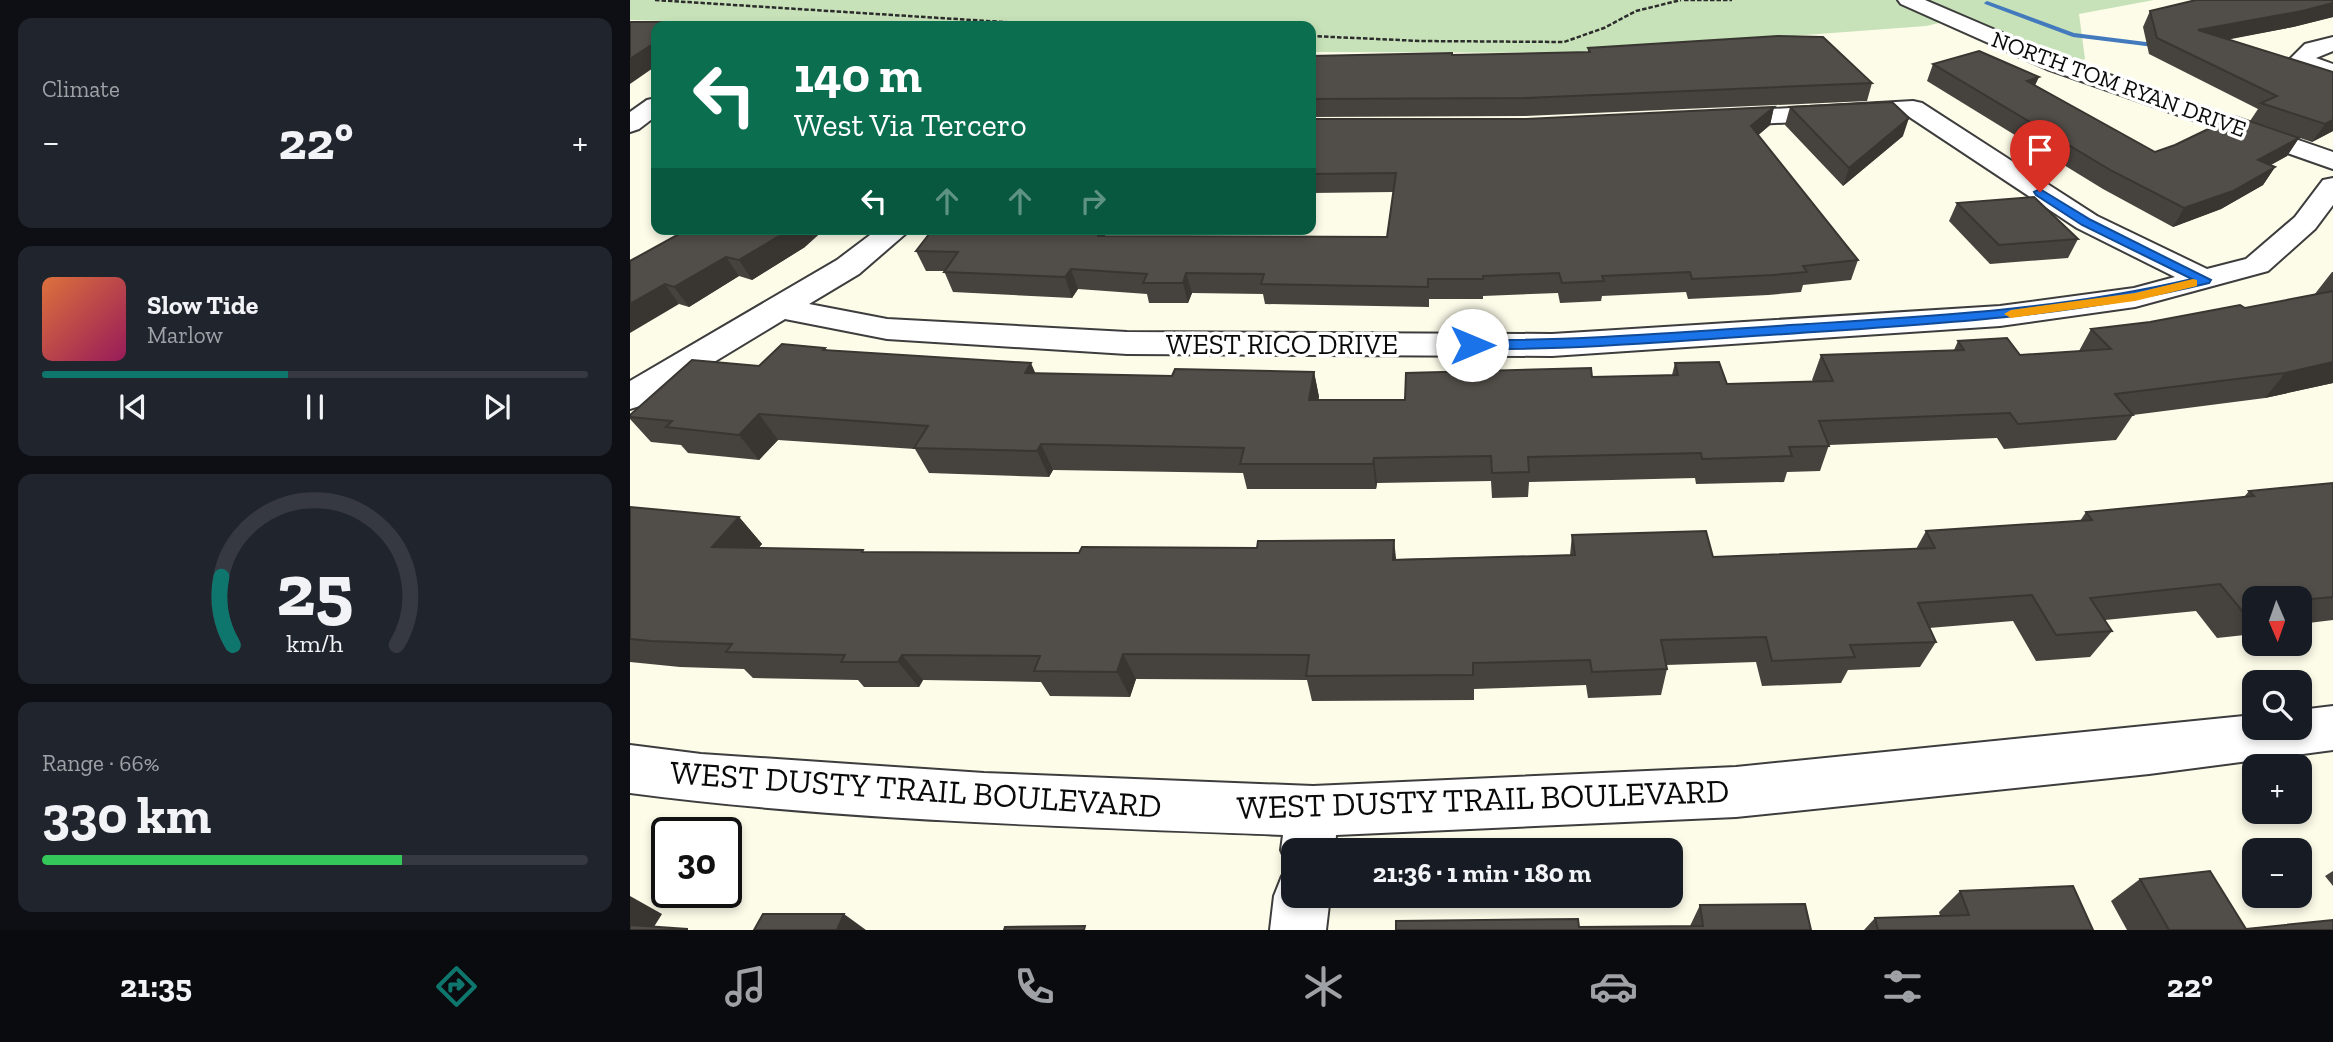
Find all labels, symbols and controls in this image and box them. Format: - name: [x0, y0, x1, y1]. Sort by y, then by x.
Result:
- street label: NORTH TOM RYAN DRIVE: [1988, 25, 2250, 143]
- text: 140 m: [794, 46, 922, 105]
- icon: left: [679, 49, 770, 140]
- text: Climate: [42, 75, 120, 103]
- text: West Via Tercero: [794, 106, 1027, 144]
- text: 22°: [279, 110, 353, 172]
- text: −: [42, 119, 60, 165]
- text: +: [572, 119, 588, 165]
- pin: [2010, 120, 2070, 192]
- icon: arrive: [2021, 131, 2059, 169]
- icon: left: [855, 182, 893, 220]
- icon: ahead: [928, 182, 966, 220]
- icon: ahead: [1001, 182, 1039, 220]
- icon: right: [1074, 182, 1112, 220]
- text: Slow Tide: [147, 289, 258, 321]
- position arrow: [1435, 308, 1509, 382]
- text: Marlow: [147, 321, 223, 349]
- street label: WEST RICO DRIVE: [1166, 328, 1398, 361]
- icon: previous: [114, 388, 152, 426]
- icon: pause: [296, 388, 334, 426]
- icon: next: [478, 388, 516, 426]
- text: 25: [276, 546, 354, 634]
- north arrow: [2242, 586, 2312, 656]
- map controls: [2242, 586, 2312, 908]
- text: km/h: [286, 628, 344, 658]
- button: search: [2242, 670, 2312, 740]
- text: Range · 66%: [42, 749, 160, 777]
- street label: WEST DUSTY TRAIL BOULEVARD: [669, 752, 1163, 826]
- button: +: [2242, 754, 2312, 824]
- street label: WEST DUSTY TRAIL BOULEVARD: [1236, 771, 1730, 827]
- text: 330 km: [42, 784, 211, 846]
- speed limit sign: 30: [651, 817, 742, 908]
- button: −: [2242, 838, 2312, 908]
- text: 21:36 · 1 min · 180 m: [1373, 857, 1591, 889]
- icon: directions: [432, 962, 481, 1011]
- icon: music: [721, 962, 770, 1011]
- icon: phone: [1010, 962, 1059, 1011]
- icon: climate: [1299, 962, 1348, 1011]
- icon: car: [1589, 962, 1638, 1011]
- icon: filters: [1878, 962, 1927, 1011]
- text: 21:35: [120, 967, 192, 1005]
- text: 22°: [2167, 967, 2213, 1005]

